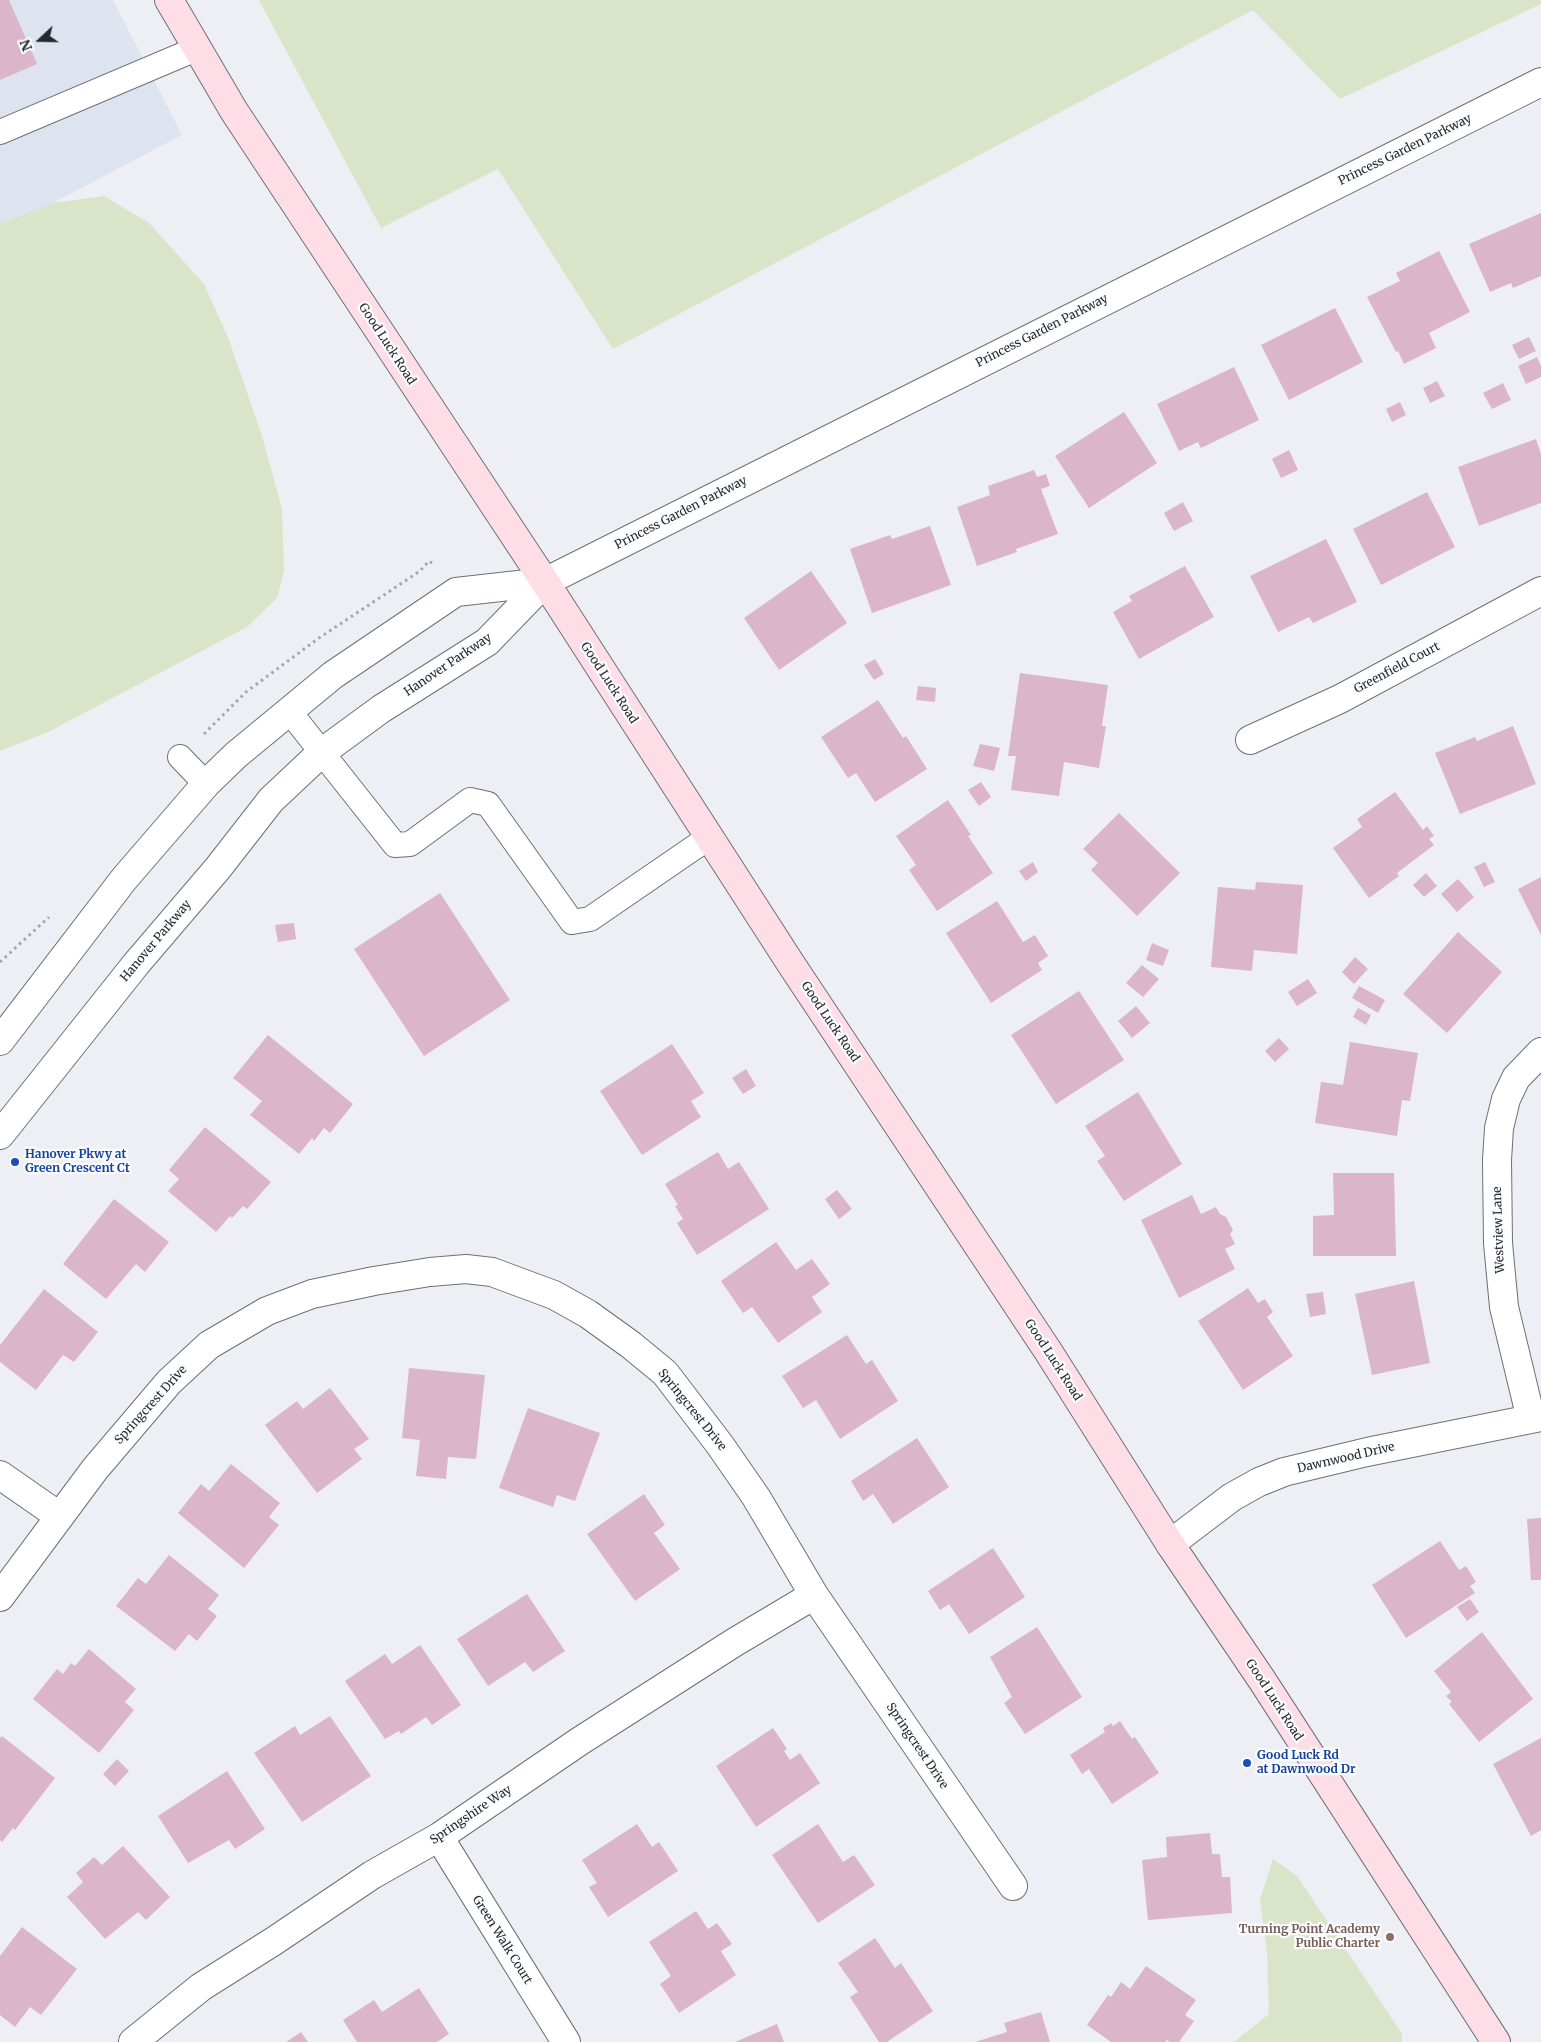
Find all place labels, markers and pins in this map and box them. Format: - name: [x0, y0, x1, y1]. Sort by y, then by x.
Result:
- place label: Hanover Pkwy at Green Crescent Ct: [25, 1148, 130, 1176]
- marker: Hanover Pkwy at Green Crescent Ct: [9, 1156, 21, 1168]
- place label: Good Luck Rd at Dawnwood Dr: [1257, 1749, 1356, 1777]
- marker: Good Luck Rd at Dawnwood Dr: [1241, 1757, 1253, 1769]
- place label: Turning Point Academy Public Charter: [1239, 1923, 1380, 1951]
- marker: Turning Point Academy Public Charter: [1384, 1931, 1396, 1943]

